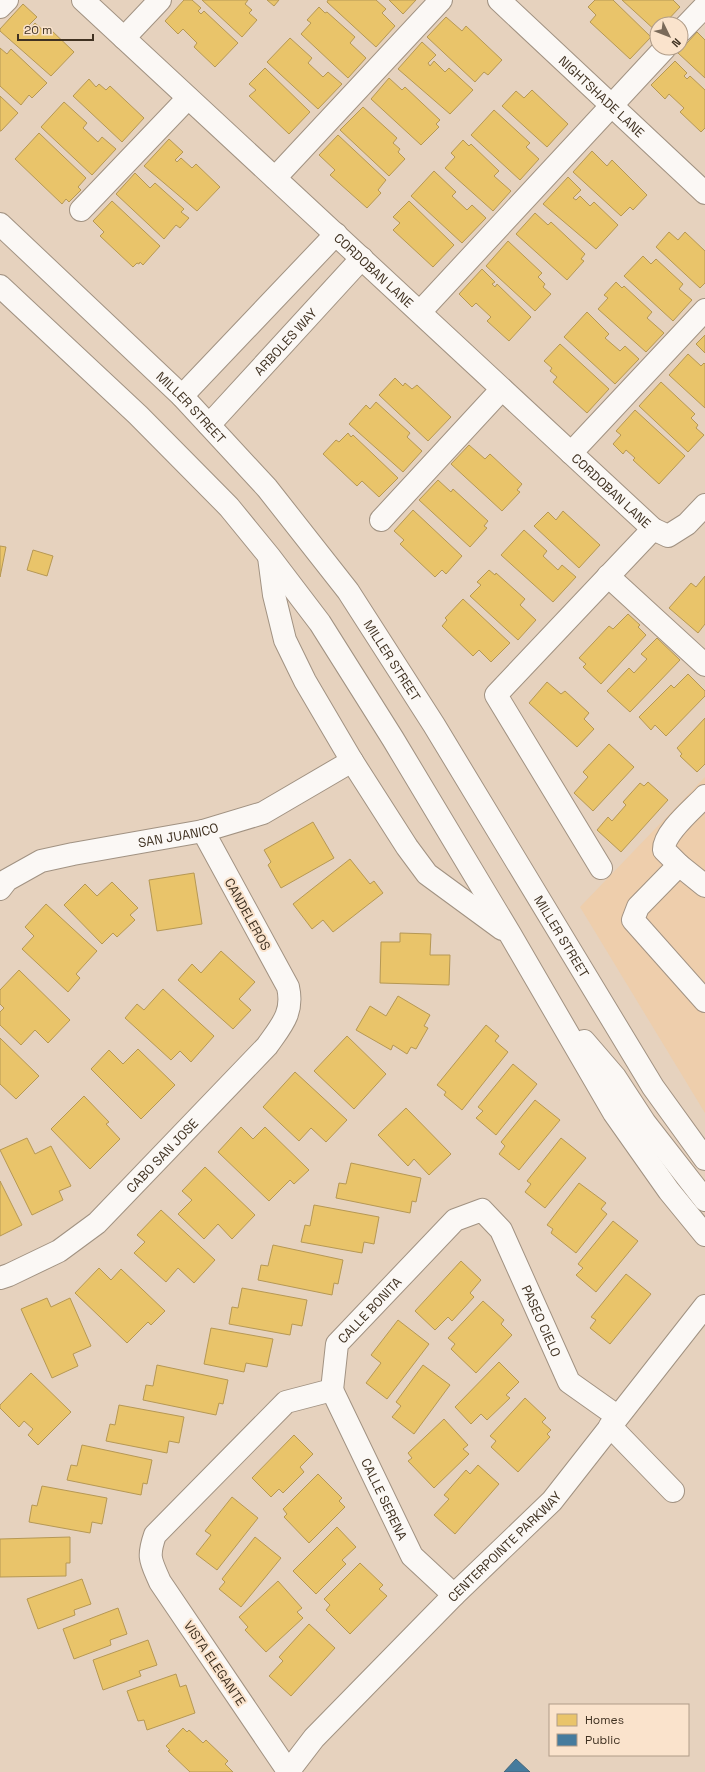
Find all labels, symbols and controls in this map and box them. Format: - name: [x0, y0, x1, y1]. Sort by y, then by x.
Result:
- scale bar: [18, 16, 93, 42]
- north arrow: [649, 16, 689, 56]
- text: 20 m: [24, 22, 52, 38]
- text: N: [669, 35, 684, 50]
- street label: NIGHTSHADE LANE: [555, 52, 648, 141]
- street label: CORDOBAN LANE: [330, 229, 417, 311]
- street label: ARBOLES WAY: [251, 305, 321, 379]
- street label: MILLER STREET: [153, 368, 230, 447]
- street label: CORDOBAN LANE: [568, 450, 654, 532]
- street label: MILLER STREET: [360, 617, 425, 705]
- street label: SAN JUANICO: [137, 819, 221, 851]
- street label: CANDELEROS: [221, 875, 274, 954]
- street label: MILLER STREET: [530, 892, 593, 981]
- street label: CABO SAN JOSE: [123, 1115, 202, 1196]
- street label: CALLE BONITA: [334, 1274, 405, 1347]
- street label: PASEO CIELO: [518, 1282, 565, 1360]
- street label: CALLE SERENA: [357, 1455, 411, 1543]
- street label: CENTERPOINTE PARKWAY: [444, 1488, 565, 1605]
- street label: VISTA ELEGANTE: [180, 1618, 249, 1709]
- legend: [549, 1704, 689, 1756]
- text: Homes: [585, 1712, 624, 1728]
- text: Public: [585, 1732, 620, 1748]

